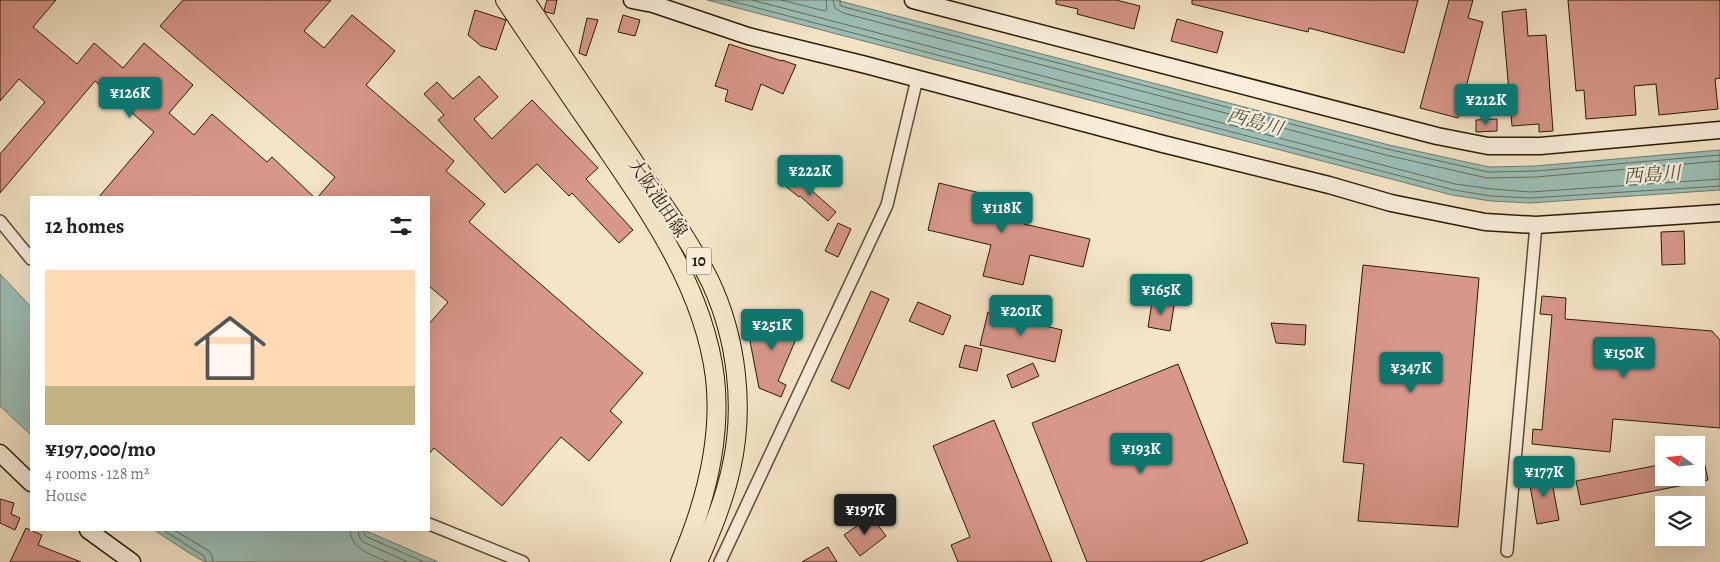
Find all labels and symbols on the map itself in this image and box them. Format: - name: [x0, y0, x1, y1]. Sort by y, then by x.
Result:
- pin: ¥126K: [95, 76, 165, 119]
- pin: ¥212K: [1451, 84, 1521, 126]
- water label: 西島川: [1224, 102, 1288, 142]
- street label: 大阪池田線: [623, 154, 693, 242]
- pin: ¥222K: [775, 154, 845, 197]
- water label: 西島川: [1623, 160, 1683, 190]
- pin: ¥118K: [967, 192, 1037, 234]
- road number: 10: [686, 248, 712, 274]
- pin: ¥165K: [1126, 274, 1196, 316]
- pin: ¥201K: [986, 294, 1056, 337]
- pin: ¥251K: [737, 308, 807, 351]
- pin: ¥150K: [1589, 336, 1659, 379]
- pin: ¥347K: [1376, 352, 1446, 394]
- pin: ¥193K: [1106, 432, 1176, 475]
- north arrow: [1655, 436, 1705, 486]
- pin: ¥177K: [1509, 456, 1579, 498]
- pin: ¥197K: [830, 494, 900, 536]

